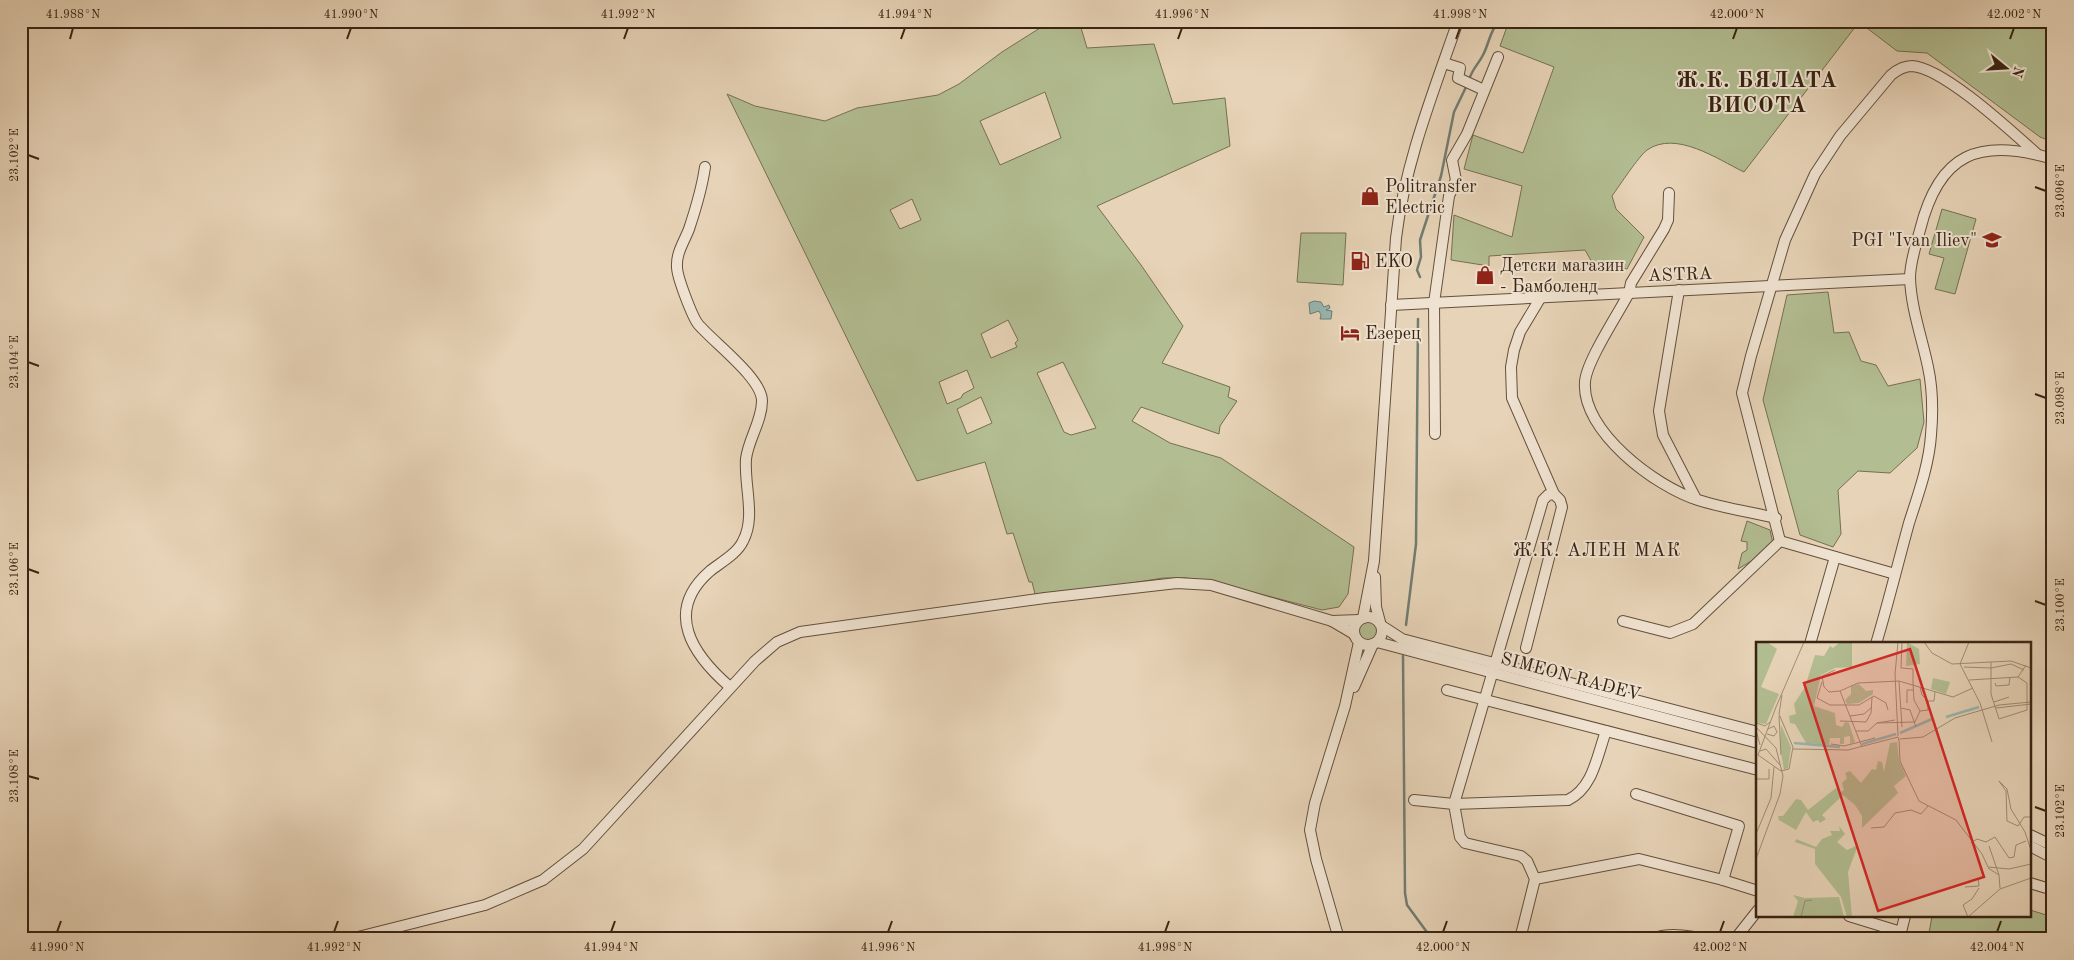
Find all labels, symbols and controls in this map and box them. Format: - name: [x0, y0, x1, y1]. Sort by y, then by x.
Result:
- text: 41.988°N: [46, 9, 100, 21]
- text: 41.990°N: [324, 9, 378, 21]
- text: 41.992°N: [601, 9, 655, 21]
- text: 41.994°N: [878, 9, 932, 21]
- text: 41.996°N: [1155, 9, 1209, 21]
- text: 41.998°N: [1433, 9, 1487, 21]
- text: 42.000°N: [1710, 9, 1764, 21]
- text: 42.002°N: [1987, 9, 2041, 21]
- north arrow: [1982, 42, 2032, 92]
- text: N: [2009, 64, 2026, 79]
- district label: Ж.К. БЯЛАТА ВИСОТА: [1676, 70, 1838, 117]
- text: 23.102°E: [9, 128, 21, 182]
- text: 23.096°E: [2055, 164, 2067, 218]
- place label: Politransfer Electric: [1385, 178, 1477, 217]
- shop icon: Politransfer Electric: [1359, 185, 1381, 207]
- school or university icon: PGI "Ivan Iliev": [1981, 229, 2003, 251]
- place label: PGI "Ivan Iliev": [1851, 232, 1977, 250]
- fuel station icon: EKO: [1349, 250, 1371, 272]
- place label: EKO: [1375, 253, 1413, 271]
- place label: Детски магазин - Бамболенд: [1500, 257, 1625, 296]
- shop icon: Детски магазин - Бамболенд: [1474, 264, 1496, 286]
- street label: ASTRA: [1648, 265, 1713, 285]
- hotel icon: Езерец: [1339, 322, 1361, 344]
- place label: Езерец: [1365, 325, 1421, 343]
- text: 23.104°E: [9, 335, 21, 389]
- text: 23.098°E: [2055, 371, 2067, 425]
- text: 23.106°E: [9, 542, 21, 596]
- district label: Ж.К. АЛЕН МАК: [1513, 542, 1681, 561]
- text: 23.100°E: [2055, 578, 2067, 632]
- inset map: [1756, 642, 2032, 918]
- street label: SIMEON RADEV: [1499, 650, 1643, 704]
- text: 23.108°E: [9, 749, 21, 803]
- text: 23.102°E: [2055, 784, 2067, 838]
- text: 41.990°N: [30, 942, 84, 954]
- text: 41.992°N: [307, 942, 361, 954]
- text: 41.994°N: [584, 942, 638, 954]
- text: 41.996°N: [861, 942, 915, 954]
- text: 41.998°N: [1138, 942, 1192, 954]
- text: 42.000°N: [1416, 942, 1470, 954]
- text: 42.002°N: [1693, 942, 1747, 954]
- text: 42.004°N: [1970, 942, 2024, 954]

